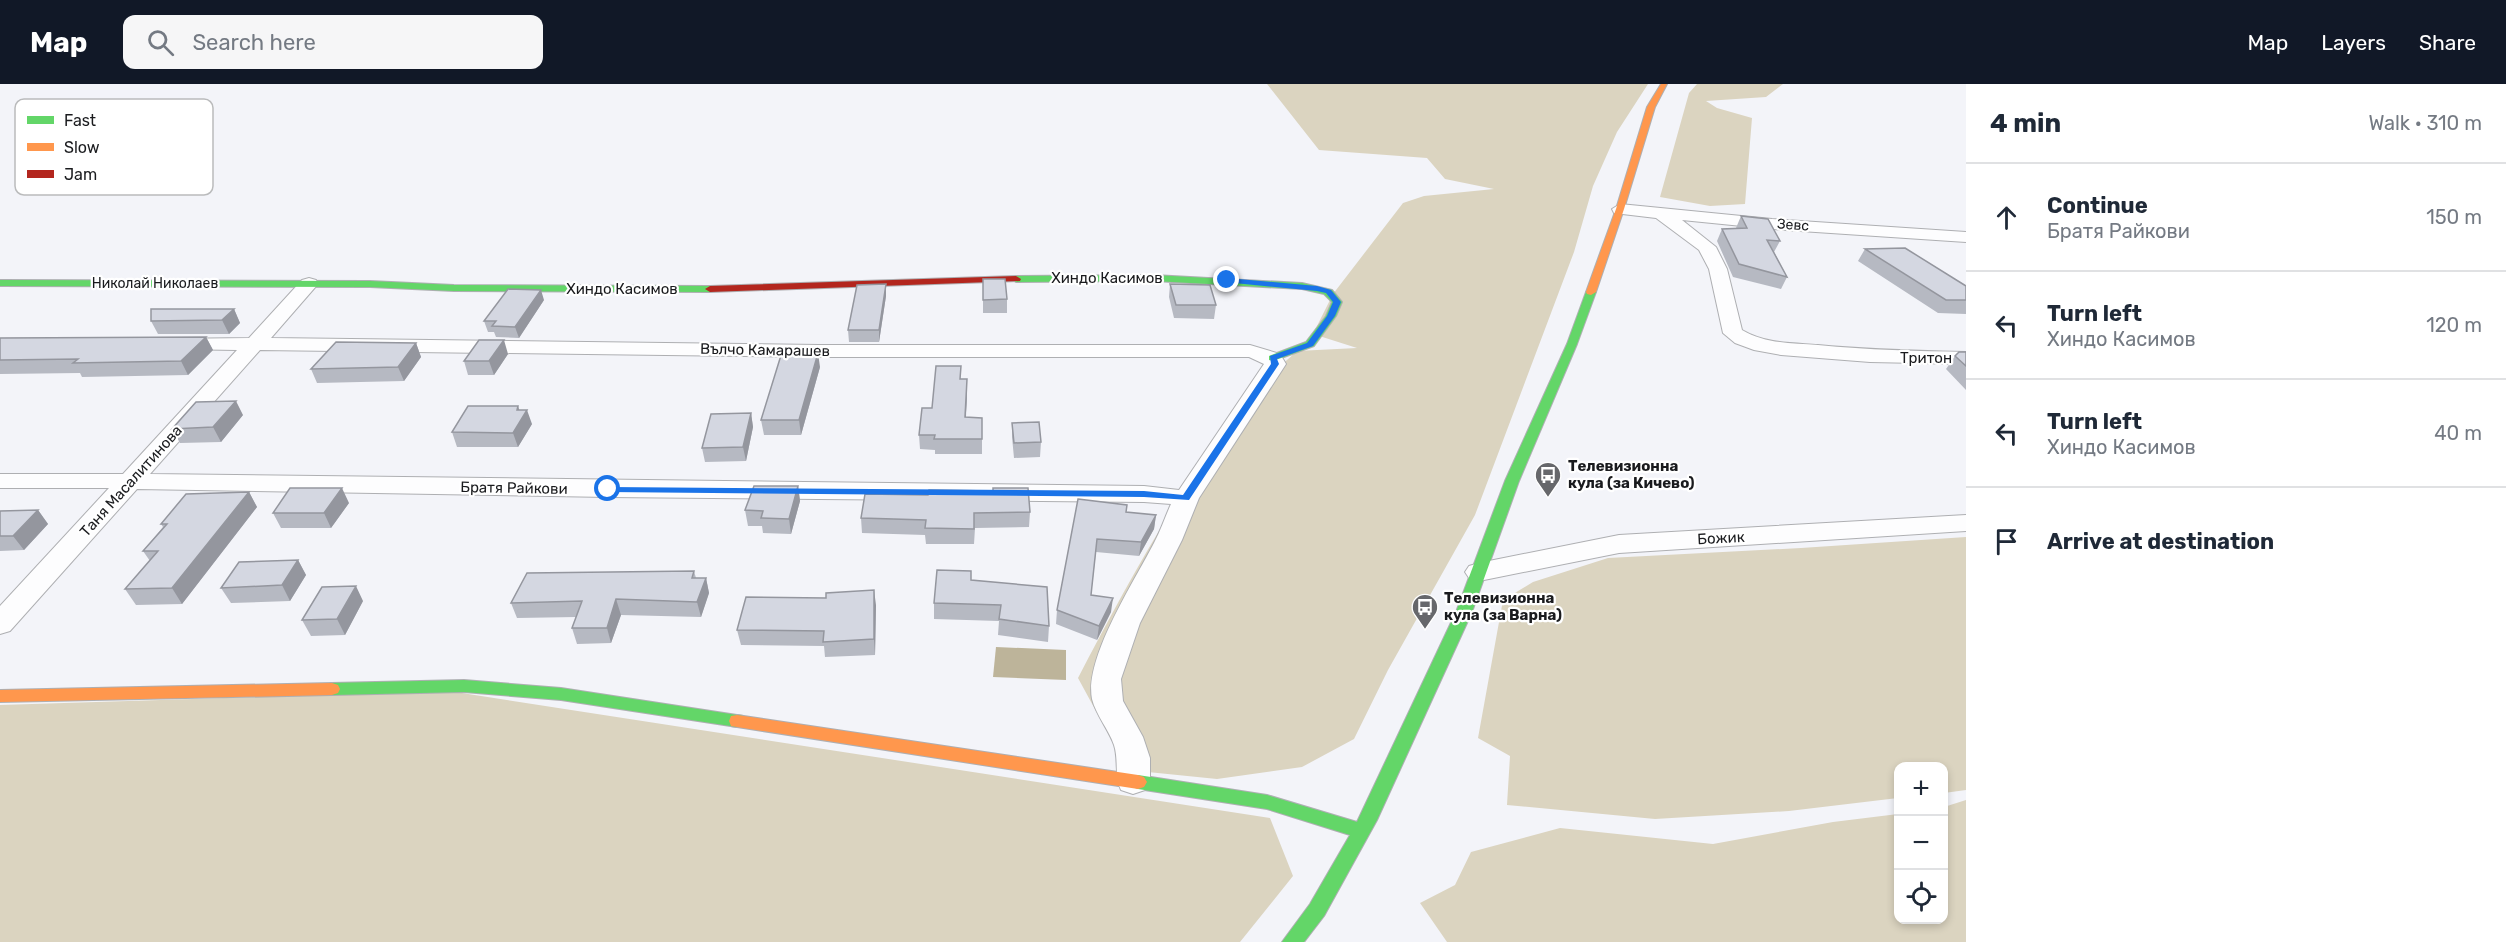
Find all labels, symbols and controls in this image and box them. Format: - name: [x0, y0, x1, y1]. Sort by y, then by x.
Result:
- search box: [123, 15, 543, 69]
- text: Map: [30, 26, 87, 59]
- icon: search: [144, 26, 177, 59]
- text: Search here: [192, 29, 316, 56]
- text: Map: [2247, 30, 2288, 55]
- text: Layers: [2321, 30, 2386, 55]
- text: Share: [2419, 30, 2476, 55]
- legend: [15, 99, 213, 195]
- text: 4 min: [1990, 108, 2061, 139]
- text: Fast: [64, 111, 96, 130]
- text: Walk · 310 m: [2368, 111, 2482, 135]
- text: Slow: [64, 138, 100, 157]
- text: Jam: [64, 165, 97, 184]
- text: Continue: [2047, 192, 2148, 219]
- icon: ahead: [1990, 201, 2023, 234]
- text: 150 m: [2426, 205, 2482, 229]
- street label: Зевс: [1776, 215, 1810, 235]
- text: Братя Райкови: [2047, 219, 2190, 243]
- route end: [1213, 266, 1239, 292]
- street label: Хиндо Касимов: [1051, 269, 1163, 287]
- street label: Николай Николаев: [92, 275, 218, 292]
- street label: Хиндо Касимов: [566, 280, 678, 298]
- text: Turn left: [2047, 300, 2142, 327]
- icon: left: [1990, 309, 2023, 342]
- text: 120 m: [2426, 313, 2482, 337]
- text: Хиндо Касимов: [2047, 327, 2196, 351]
- street label: Вълчо Камарашев: [700, 340, 830, 360]
- street label: Тритон: [1900, 349, 1952, 367]
- text: Turn left: [2047, 408, 2142, 435]
- icon: left: [1990, 417, 2023, 450]
- text: 40 m: [2434, 421, 2482, 445]
- street label: Таня Масалитинова: [76, 422, 186, 540]
- text: Хиндо Касимов: [2047, 435, 2196, 459]
- place label: Телевизионна кула (за Кичево): [1568, 457, 1695, 492]
- bus stop icon: Телевизионна кула (за Кичево): [1533, 460, 1563, 498]
- route start: [594, 475, 620, 501]
- street label: Братя Райкови: [460, 478, 568, 498]
- icon: arrive: [1990, 525, 2023, 558]
- street label: Божик: [1697, 528, 1745, 548]
- text: Arrive at destination: [2047, 528, 2274, 555]
- place label: Телевизионна кула (за Варна): [1444, 589, 1562, 624]
- bus stop icon: Телевизионна кула (за Варна): [1410, 592, 1440, 630]
- map controls: [1894, 762, 1948, 924]
- button: +: [1894, 762, 1948, 816]
- button: −: [1894, 816, 1948, 870]
- button: locate: [1894, 870, 1948, 924]

